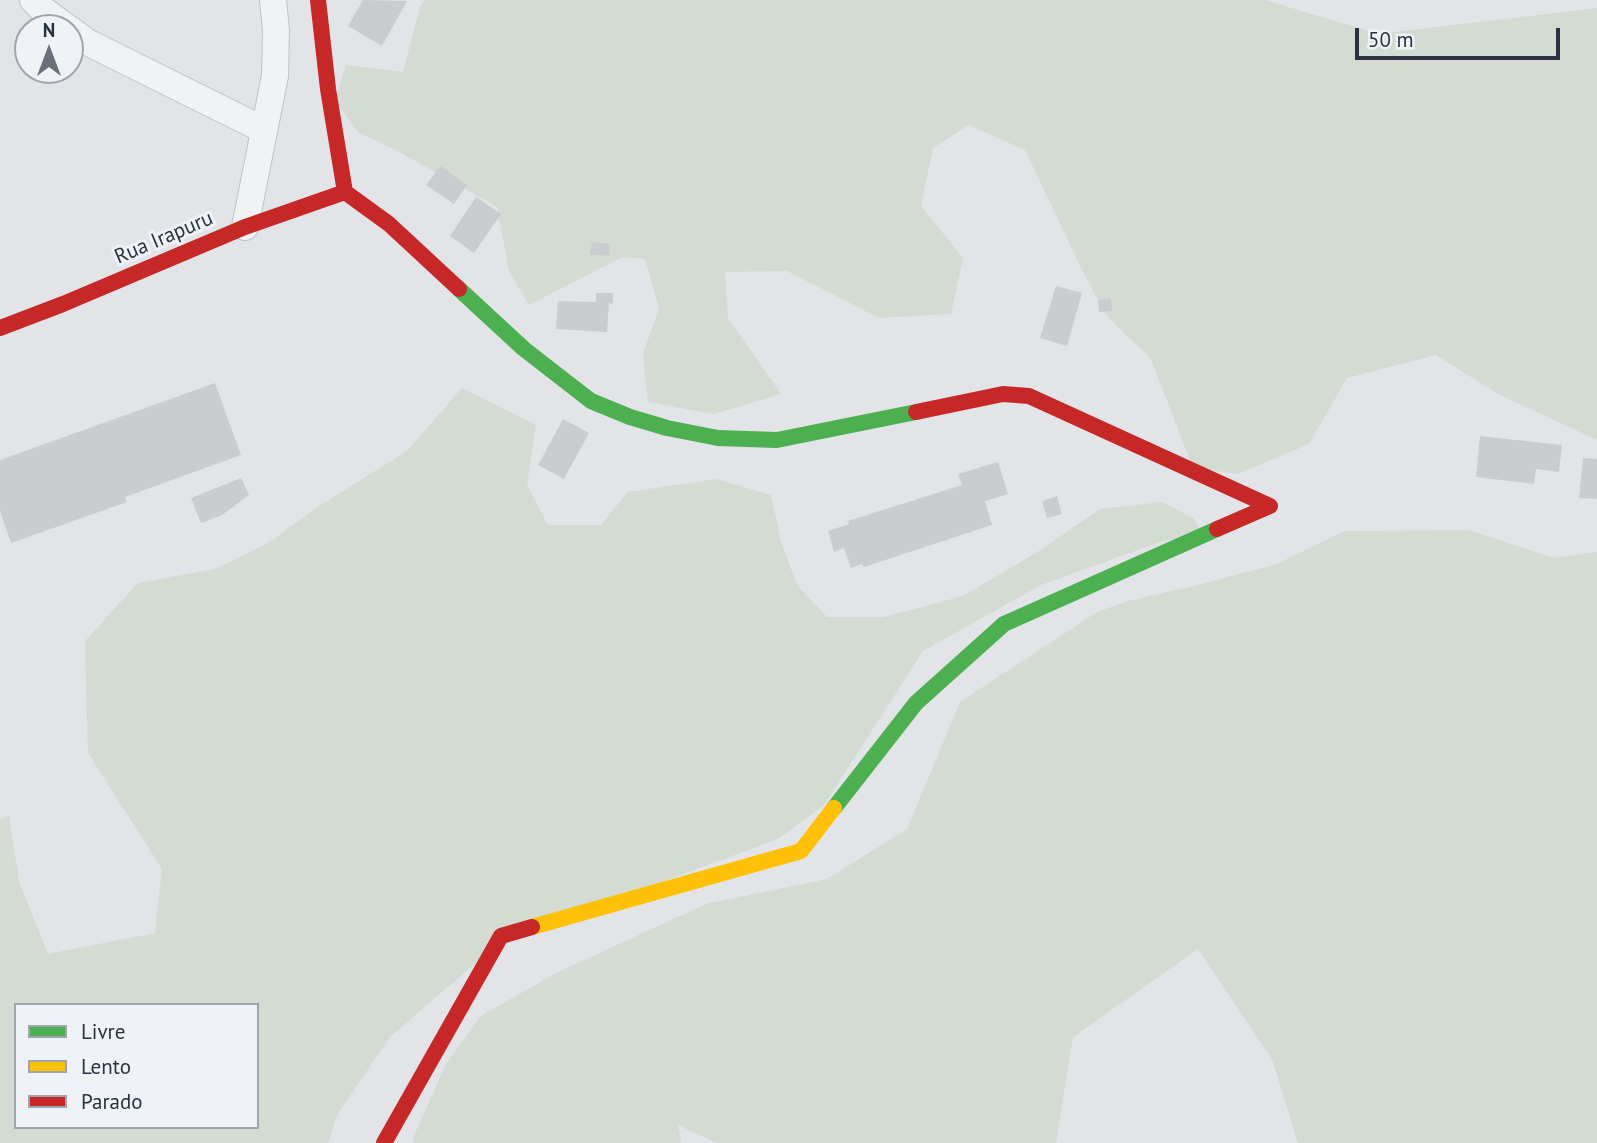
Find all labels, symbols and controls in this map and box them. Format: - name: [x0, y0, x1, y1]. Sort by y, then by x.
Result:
- north arrow: [14, 14, 84, 84]
- scale bar: [1359, 14, 1564, 58]
- text: N: [43, 18, 55, 42]
- text: 50 m: [1368, 26, 1414, 53]
- street label: Rua Irapuru: [111, 206, 217, 270]
- legend: [14, 1003, 259, 1129]
- text: Livre: [81, 1018, 125, 1045]
- text: Lento: [81, 1053, 131, 1080]
- text: Parado: [81, 1088, 143, 1115]

